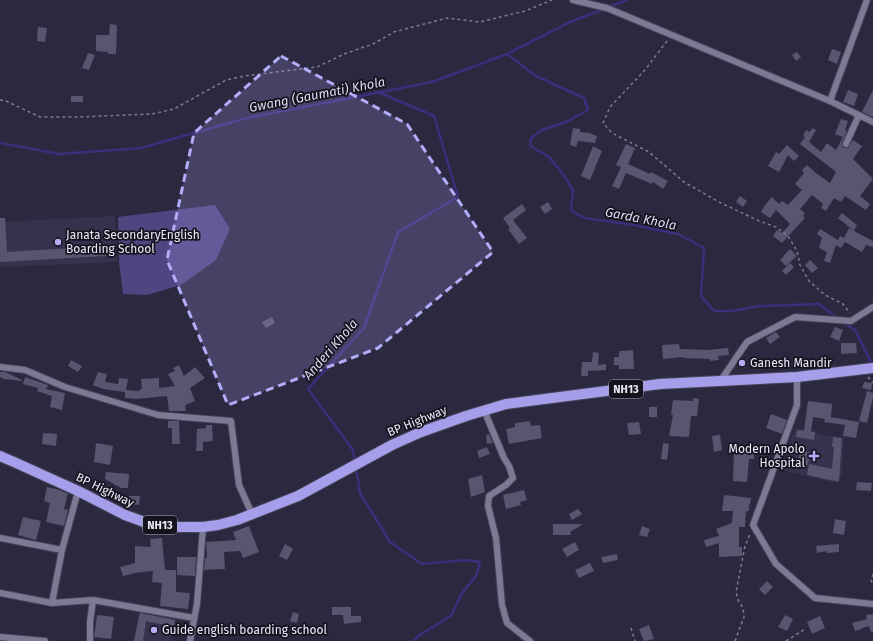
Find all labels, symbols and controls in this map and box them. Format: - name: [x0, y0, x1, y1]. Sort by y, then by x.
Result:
- water label: Gwang (Gaumati) Khola: [248, 74, 386, 115]
- water label: Garda Khola: [604, 204, 678, 233]
- place label: Janata SecondaryEnglish Boarding School: [66, 228, 200, 256]
- marker: Janata SecondaryEnglish Boarding School: [53, 237, 63, 247]
- water label: Anderi Khola: [299, 316, 361, 383]
- place label: Ganesh Mandir: [750, 356, 832, 370]
- marker: Ganesh Mandir: [737, 358, 747, 368]
- road number: NH13: [609, 380, 643, 398]
- street label: BP Highway: [385, 403, 449, 439]
- place label: Modern Apolo Hospital: [729, 442, 805, 470]
- marker: Modern Apolo Hospital: [808, 450, 820, 462]
- street label: BP Highway: [74, 470, 136, 510]
- road number: NH13: [143, 516, 177, 534]
- place label: Guide english boarding school: [162, 623, 328, 637]
- marker: Guide english boarding school: [149, 625, 159, 635]

